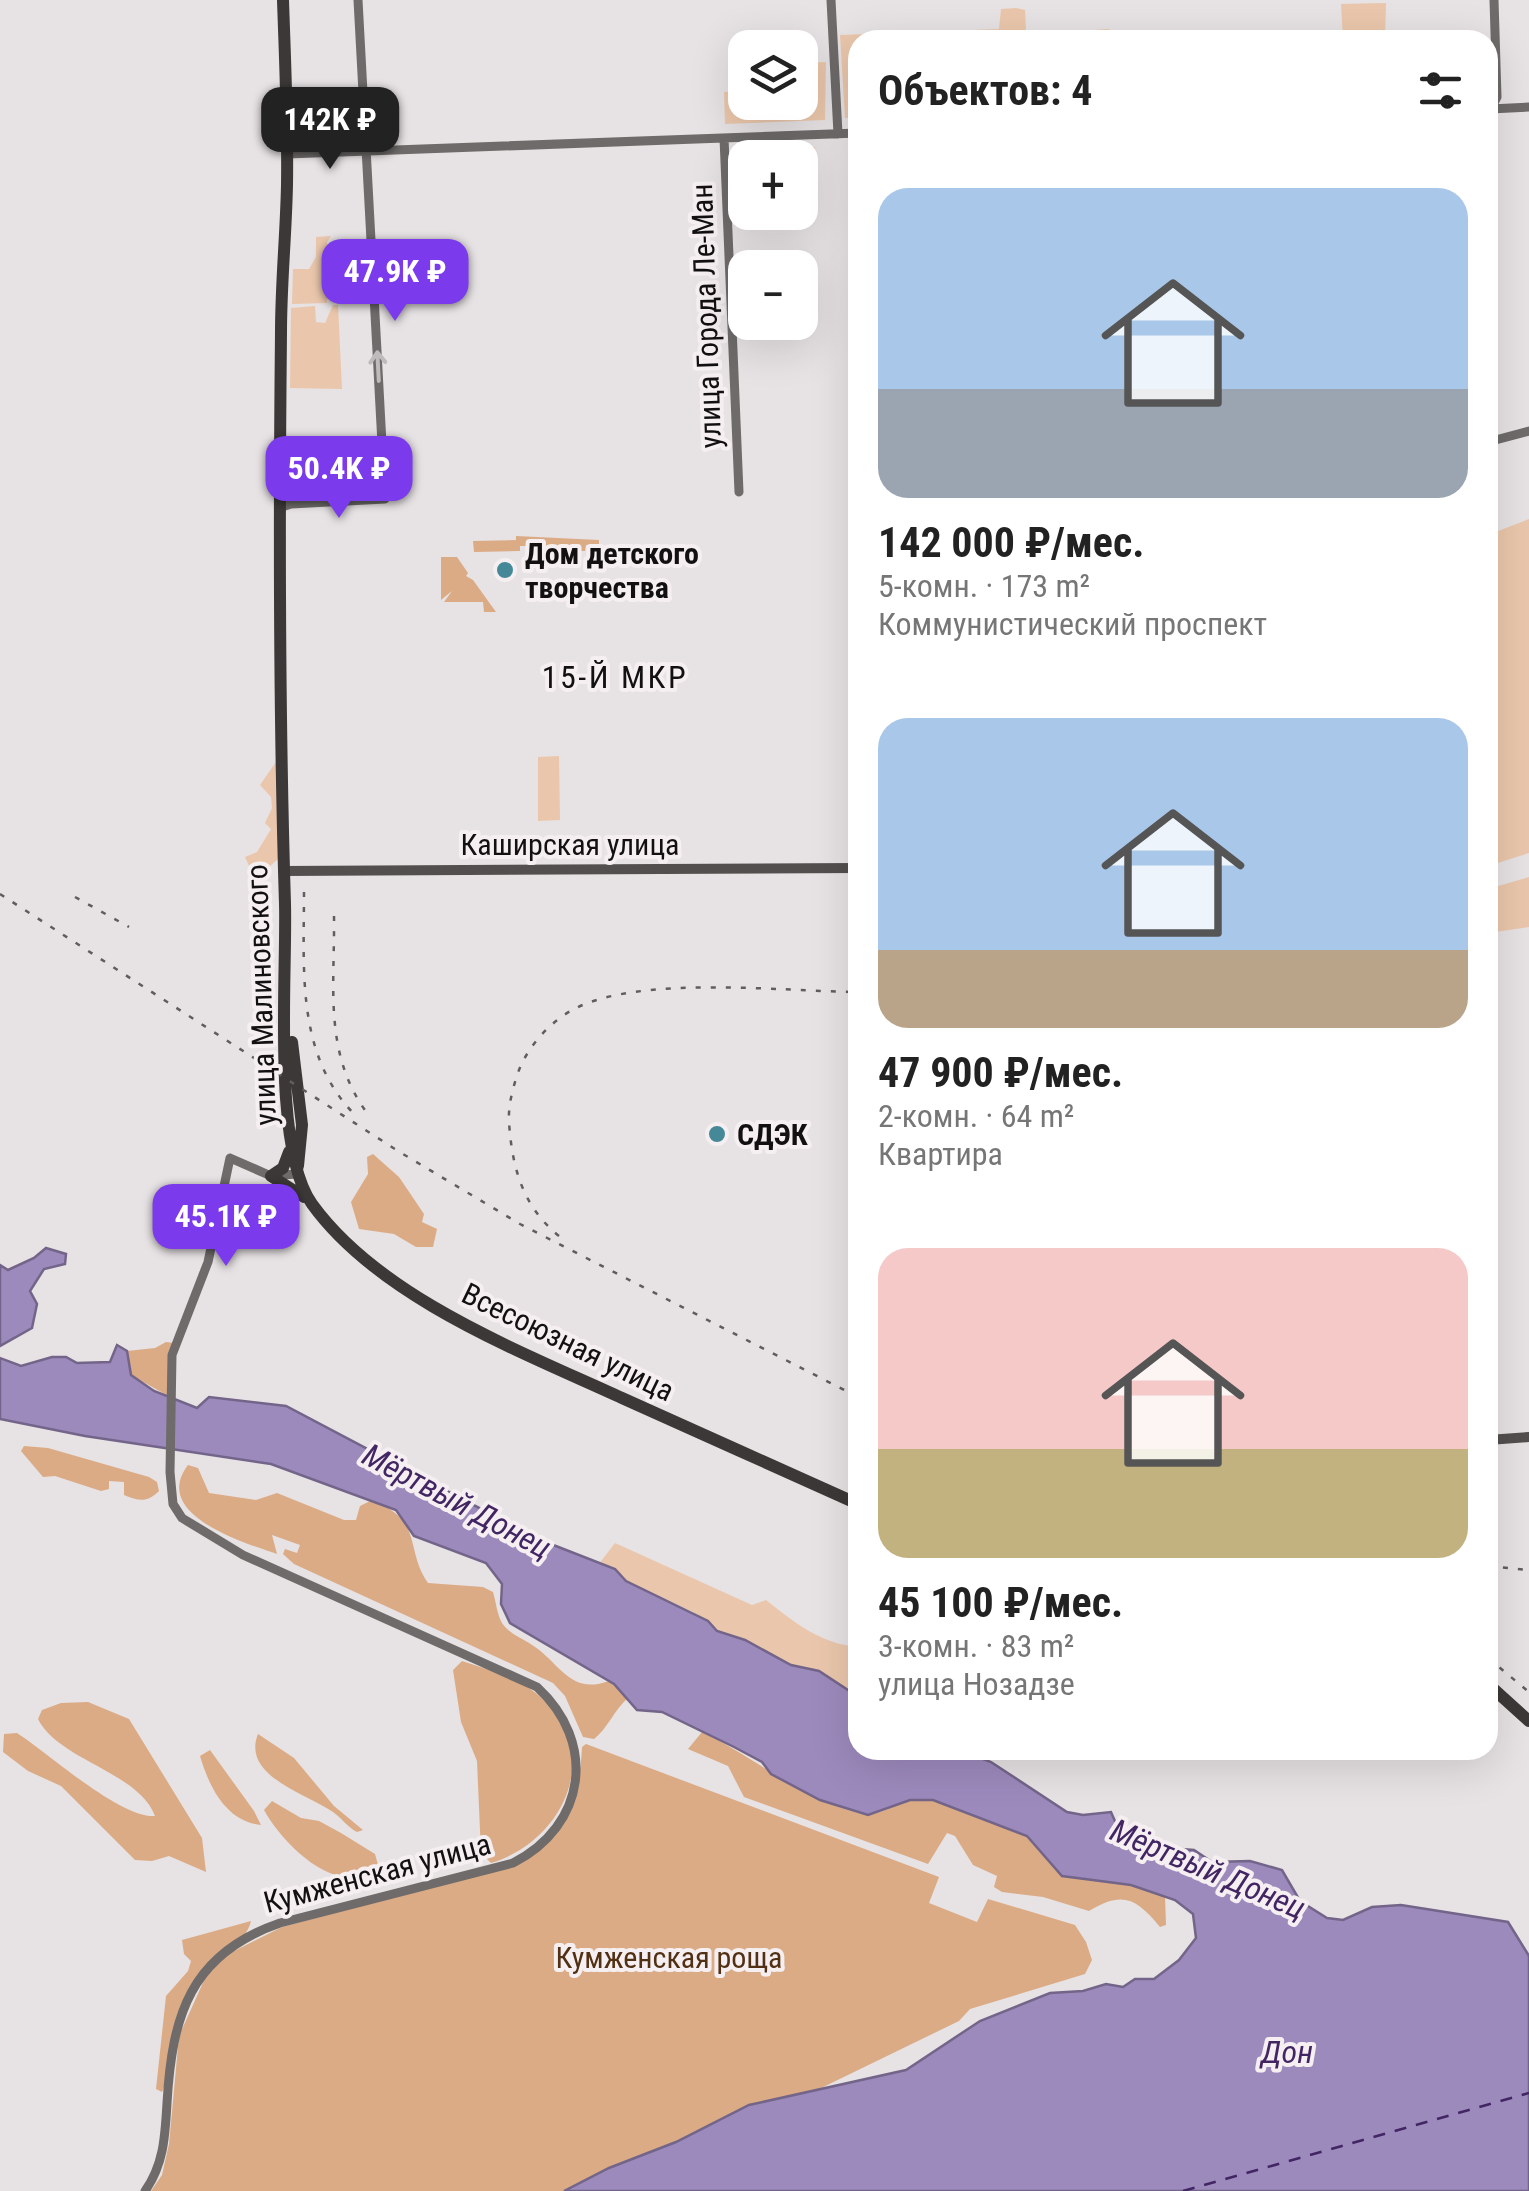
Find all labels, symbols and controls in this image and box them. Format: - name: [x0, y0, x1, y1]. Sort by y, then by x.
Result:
- map controls: [728, 30, 818, 340]
- button: layers: [728, 30, 818, 120]
- icon: filters: [1413, 63, 1468, 118]
- text: Объектов: 4: [878, 66, 1092, 115]
- pin: 142K ₽: [249, 87, 411, 172]
- text: 142K ₽: [283, 100, 377, 138]
- button: +: [728, 140, 818, 230]
- street label: улица Города Ле-Ман: [684, 183, 728, 449]
- pin: 47.9K ₽: [303, 239, 487, 324]
- button: −: [728, 250, 818, 340]
- text: 47.9K ₽: [344, 252, 446, 290]
- icon: home: [1083, 253, 1263, 433]
- one-way arrow: [368, 351, 387, 383]
- pin: 50.4K ₽: [247, 436, 431, 521]
- text: 50.4K ₽: [288, 449, 390, 487]
- text: 142 000 ₽/мес.: [878, 518, 1144, 567]
- place label: Дом детского творчества: [525, 536, 699, 605]
- marker: Дом детского творчества: [494, 559, 516, 581]
- text: 5-комн. · 173 m²: [878, 567, 1090, 605]
- text: Коммунистический проспект: [878, 605, 1267, 643]
- district label: 15-Й МКР: [542, 658, 688, 696]
- icon: home: [1083, 783, 1263, 963]
- street label: Каширская улица: [461, 827, 679, 862]
- street label: улица Малиновского: [239, 864, 283, 1126]
- text: 47 900 ₽/мес.: [878, 1048, 1123, 1097]
- text: 2-комн. · 64 m²: [878, 1097, 1074, 1135]
- place label: СДЭК: [737, 1117, 809, 1152]
- marker: СДЭК: [706, 1123, 728, 1145]
- text: Квартира: [878, 1135, 1003, 1173]
- pin: 45.1K ₽: [134, 1184, 318, 1269]
- text: 45.1K ₽: [175, 1197, 277, 1235]
- street label: Всесоюзная улица: [456, 1276, 680, 1408]
- icon: home: [1083, 1313, 1263, 1493]
- water label: Мёртвый Донец: [356, 1435, 558, 1567]
- text: 45 100 ₽/мес.: [878, 1578, 1123, 1627]
- text: 3-комн. · 83 m²: [878, 1627, 1074, 1665]
- text: улица Нозадзе: [878, 1665, 1075, 1703]
- water label: Мёртвый Донец: [1105, 1811, 1311, 1927]
- street label: Кумженская улица: [260, 1826, 494, 1920]
- park label: Кумженская роща: [556, 1940, 782, 1975]
- water label: Дон: [1259, 2033, 1313, 2071]

